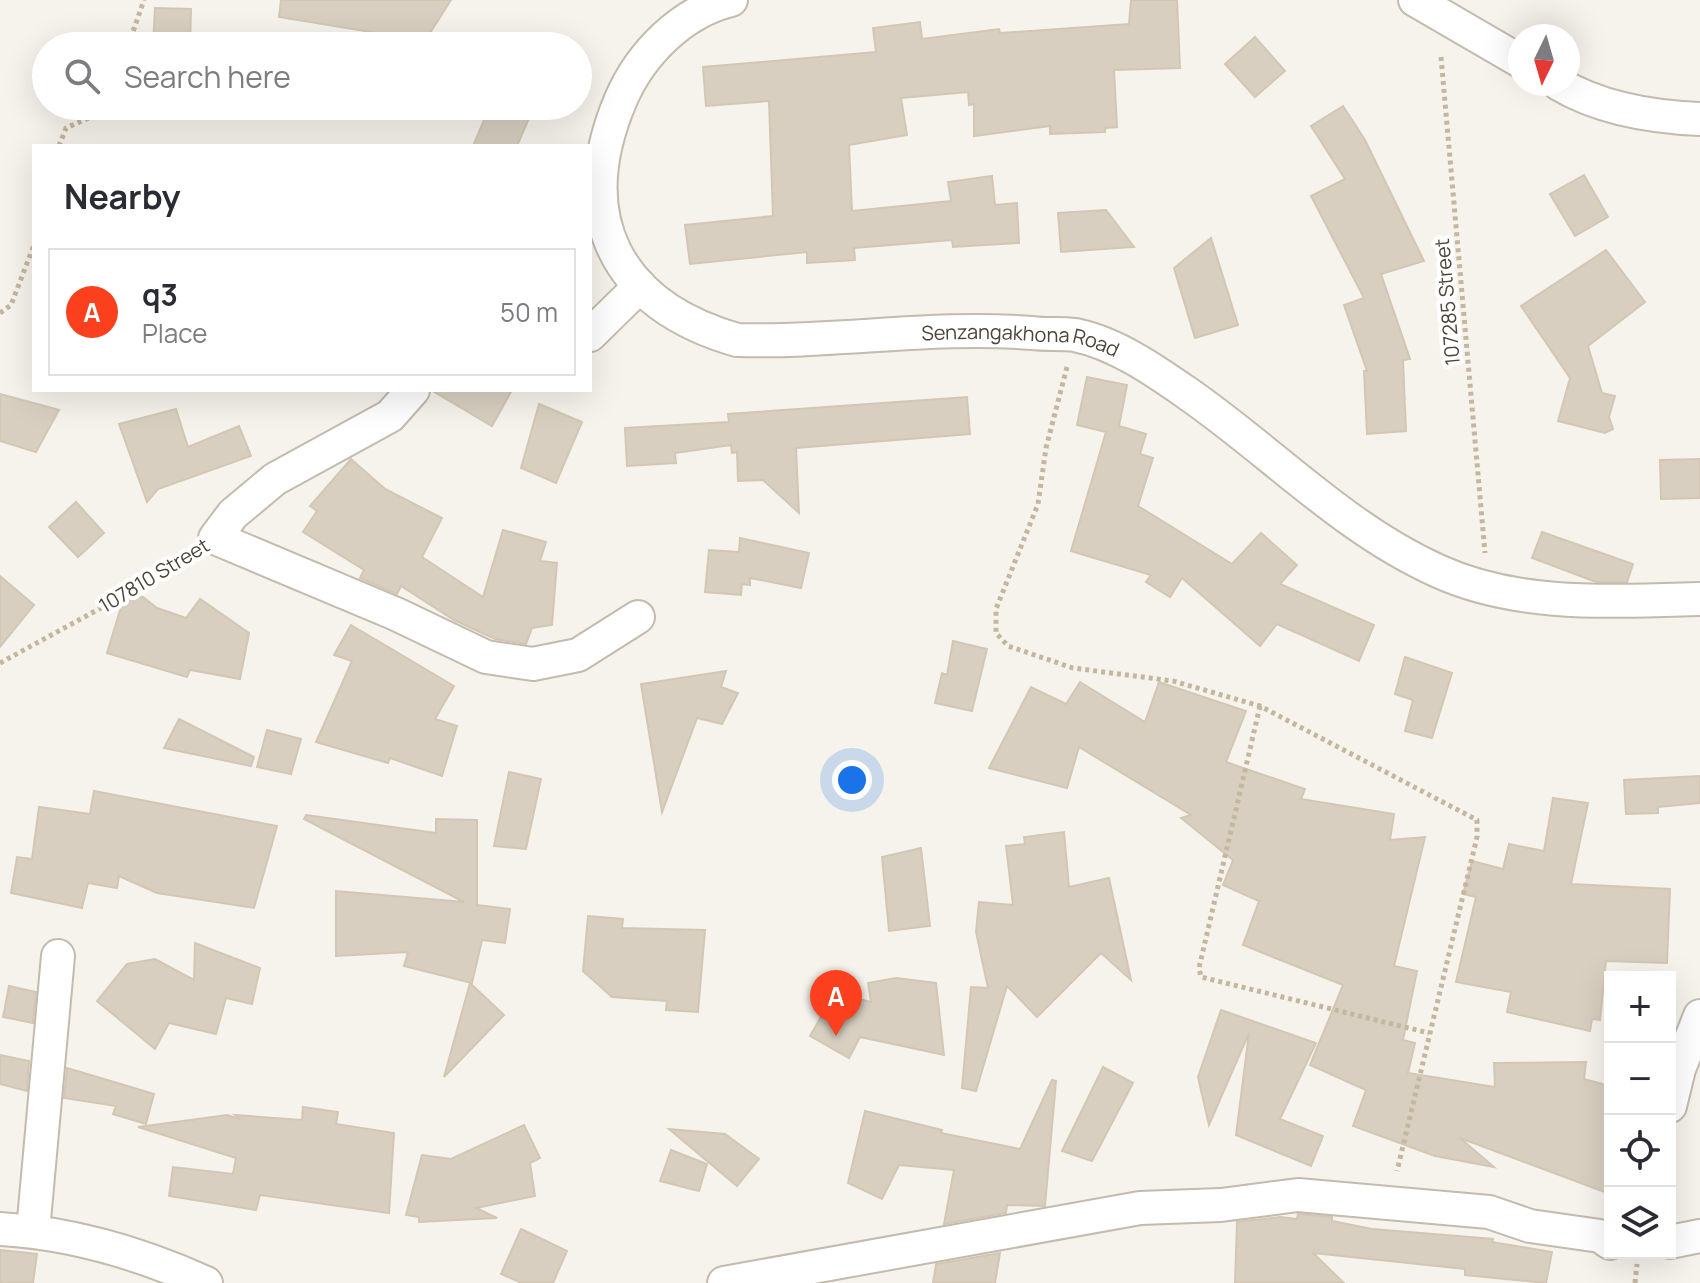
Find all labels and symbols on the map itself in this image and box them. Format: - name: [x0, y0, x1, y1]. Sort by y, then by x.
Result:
- north arrow: [1508, 24, 1580, 96]
- street label: 107285 Street: [1428, 237, 1466, 367]
- street label: Senzangakhona Road: [921, 317, 1124, 362]
- street label: 107810 Street: [94, 531, 214, 619]
- your location: [832, 760, 872, 800]
- pin: A: [810, 970, 862, 1036]

